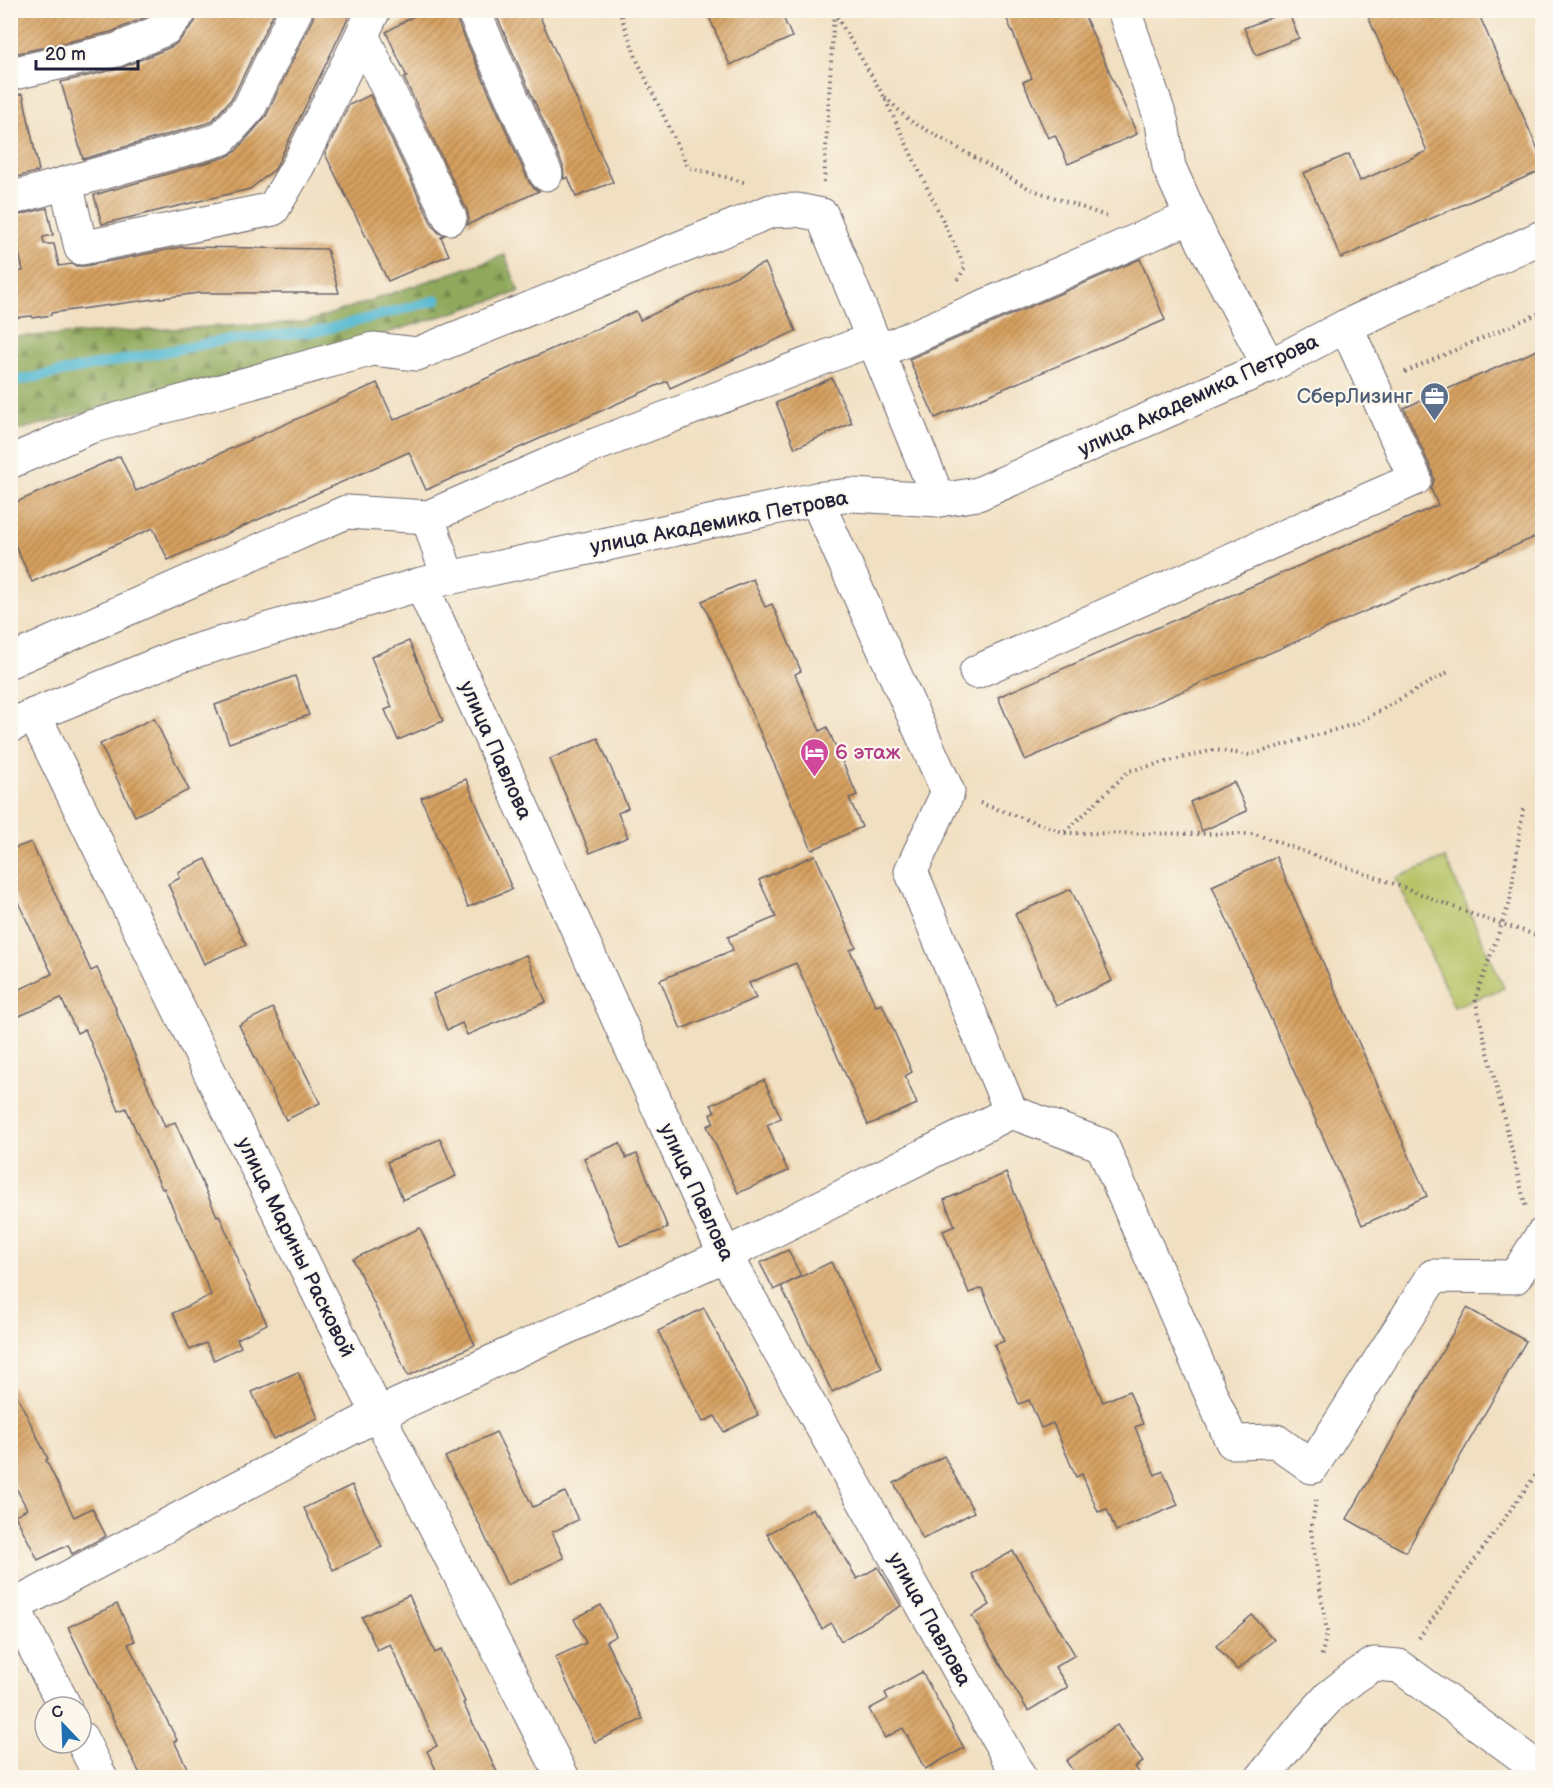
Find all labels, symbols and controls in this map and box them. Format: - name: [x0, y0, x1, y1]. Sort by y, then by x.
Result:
- scale bar: [36, 33, 138, 71]
- text: 20 m: [45, 44, 86, 65]
- street label: улица Академика Петрова: [1074, 329, 1323, 462]
- office icon: СберЛизинг: [1418, 380, 1450, 422]
- place label: СберЛизинг: [1297, 384, 1413, 409]
- street label: улица Академика Петрова: [588, 485, 851, 560]
- street label: улица Павлова: [454, 677, 538, 824]
- hotel icon: 6 этаж: [798, 736, 830, 778]
- place label: 6 этаж: [835, 740, 901, 765]
- street label: улица Павлова: [654, 1119, 740, 1266]
- street label: улица Марины Расковой: [231, 1133, 360, 1361]
- street label: улица Павлова: [882, 1548, 977, 1691]
- north arrow: [33, 1695, 93, 1755]
- text: С: [49, 1702, 67, 1723]

